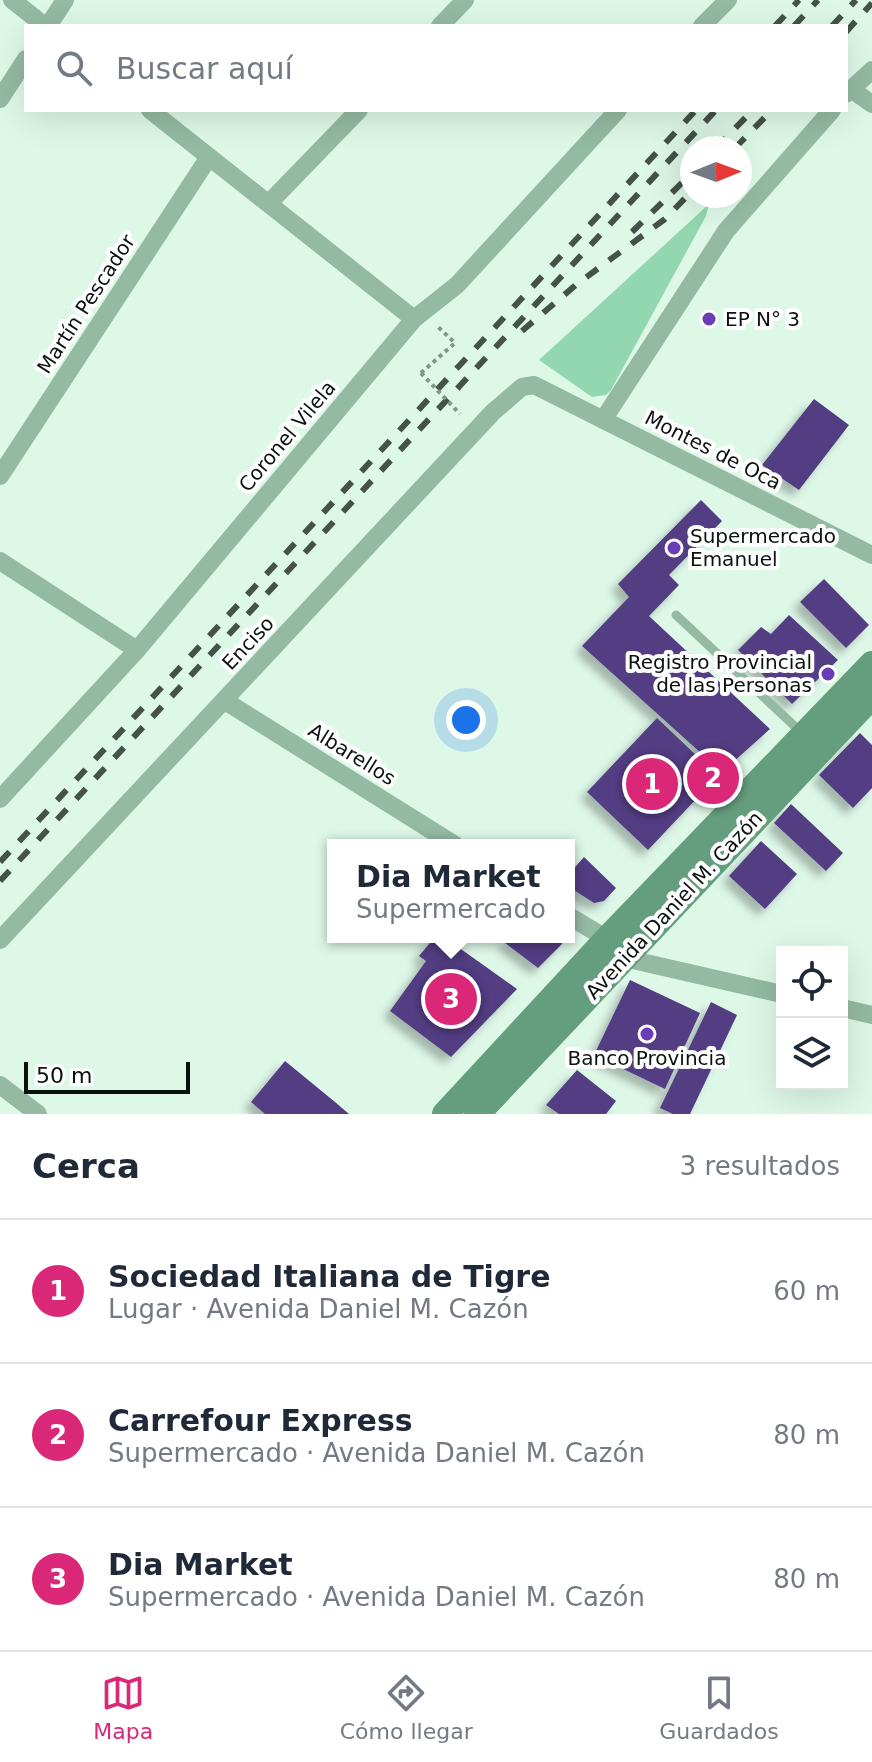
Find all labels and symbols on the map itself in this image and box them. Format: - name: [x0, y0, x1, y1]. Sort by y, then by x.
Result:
- north arrow: [680, 136, 752, 208]
- street label: Martín Pescador: [32, 229, 140, 378]
- place label: EP N° 3: [725, 307, 800, 331]
- marker: EP N° 3: [700, 310, 718, 328]
- street label: Coronel Vilela: [234, 376, 340, 496]
- street label: Montes de Oca: [641, 405, 785, 495]
- place label: Supermercado Emanuel: [690, 524, 836, 571]
- marker: Supermercado Emanuel: [665, 539, 683, 557]
- street label: Enciso: [217, 611, 279, 675]
- place label: Registro Provincial de las Personas: [628, 650, 812, 697]
- marker: Registro Provincial de las Personas: [819, 665, 837, 683]
- your location: [446, 700, 486, 740]
- street label: Albarellos: [304, 718, 400, 790]
- pin: 2: [687, 748, 739, 808]
- pin: 1: [626, 754, 678, 814]
- street label: Avenida Daniel M. Cazón: [581, 806, 767, 1004]
- pin: 3: [425, 969, 477, 1029]
- marker: Banco Provincia: [638, 1025, 656, 1043]
- place label: Banco Provincia: [568, 1046, 726, 1070]
- scale bar: [24, 1058, 190, 1094]

